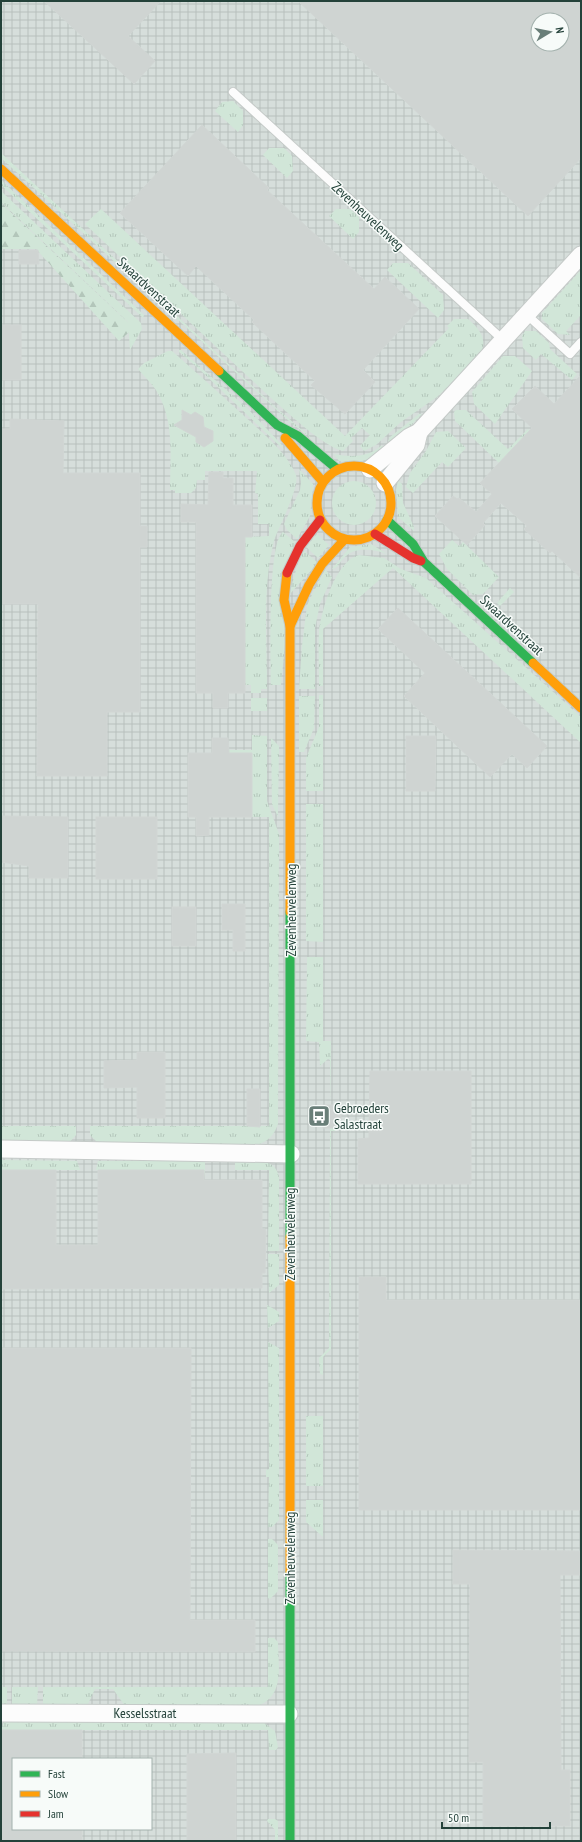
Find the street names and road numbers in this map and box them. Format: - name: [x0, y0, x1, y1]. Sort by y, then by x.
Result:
- street label: Zevenheuvelenweg: [328, 178, 408, 254]
- street label: Swaardvenstraat: [114, 253, 185, 321]
- street label: Swaardvenstraat: [477, 591, 548, 659]
- street label: Zevenheuvelenweg: [282, 864, 300, 956]
- street label: Zevenheuvelenweg: [281, 1188, 299, 1280]
- street label: Zevenheuvelenweg: [281, 1512, 299, 1604]
- street label: Kesselsstraat: [114, 1704, 177, 1722]

